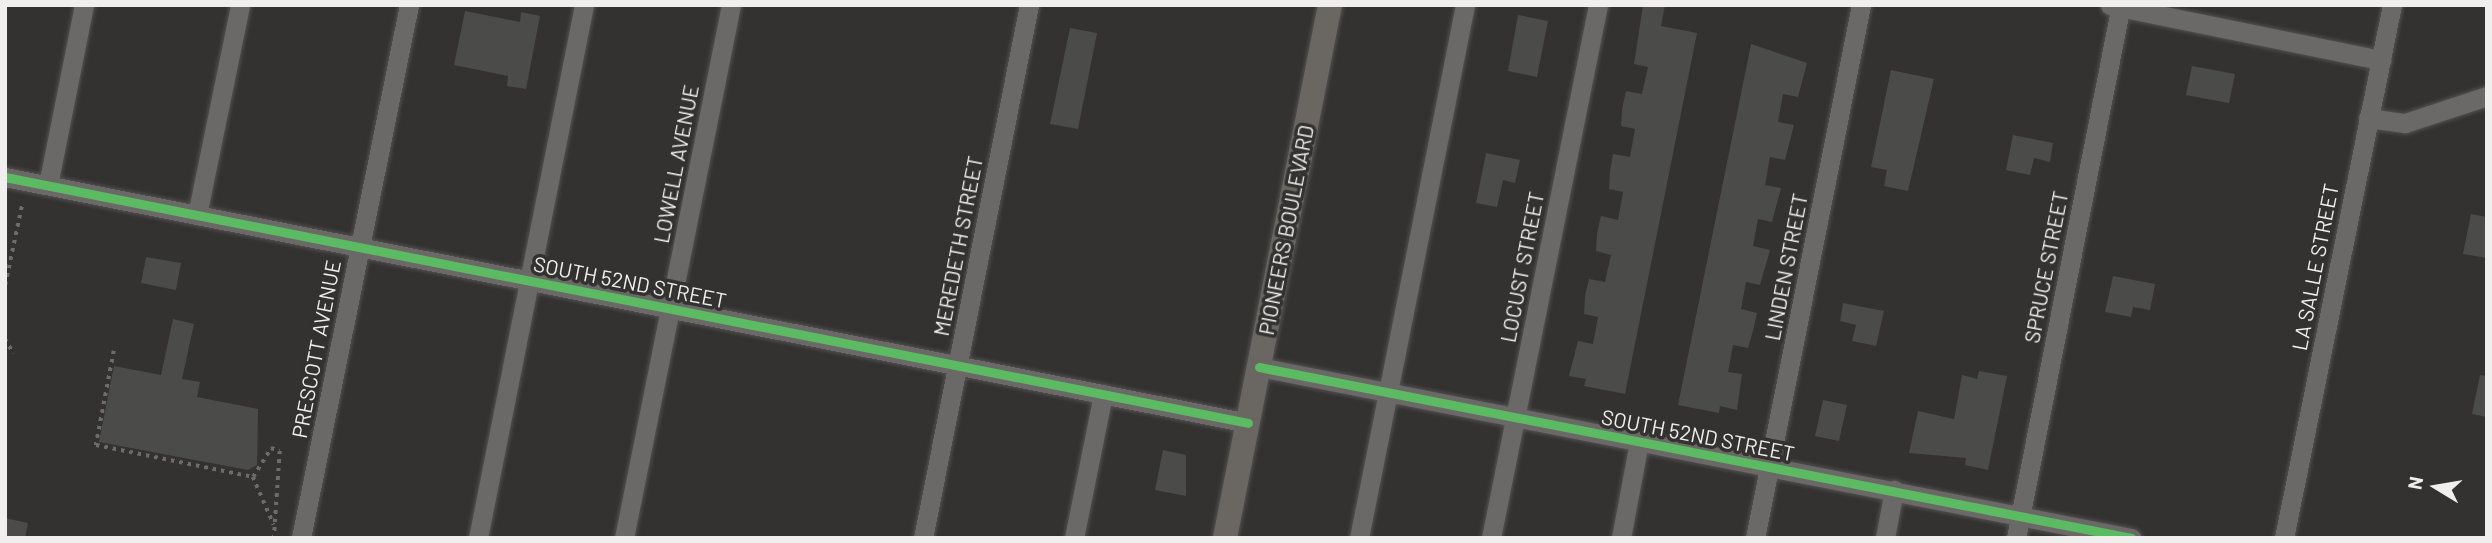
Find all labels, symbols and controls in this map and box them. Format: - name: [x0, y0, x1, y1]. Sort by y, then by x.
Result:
- street label: LOWELL AVENUE: [648, 83, 704, 245]
- street label: PIONEERS BOULEVARD: [1253, 123, 1319, 337]
- street label: MEREDETH STREET: [928, 154, 988, 338]
- street label: LA SALLE STREET: [2286, 181, 2344, 353]
- street label: LOCUST STREET: [1495, 189, 1549, 345]
- street label: SPRUCE STREET: [2019, 189, 2073, 345]
- street label: LINDEN STREET: [1759, 191, 1813, 343]
- street label: SOUTH 52ND STREET: [531, 251, 729, 313]
- street label: PRESCOTT AVENUE: [286, 258, 346, 440]
- street label: SOUTH 52ND STREET: [1599, 404, 1797, 466]
- north arrow: [2401, 452, 2471, 522]
- text: N: [2402, 475, 2427, 491]

